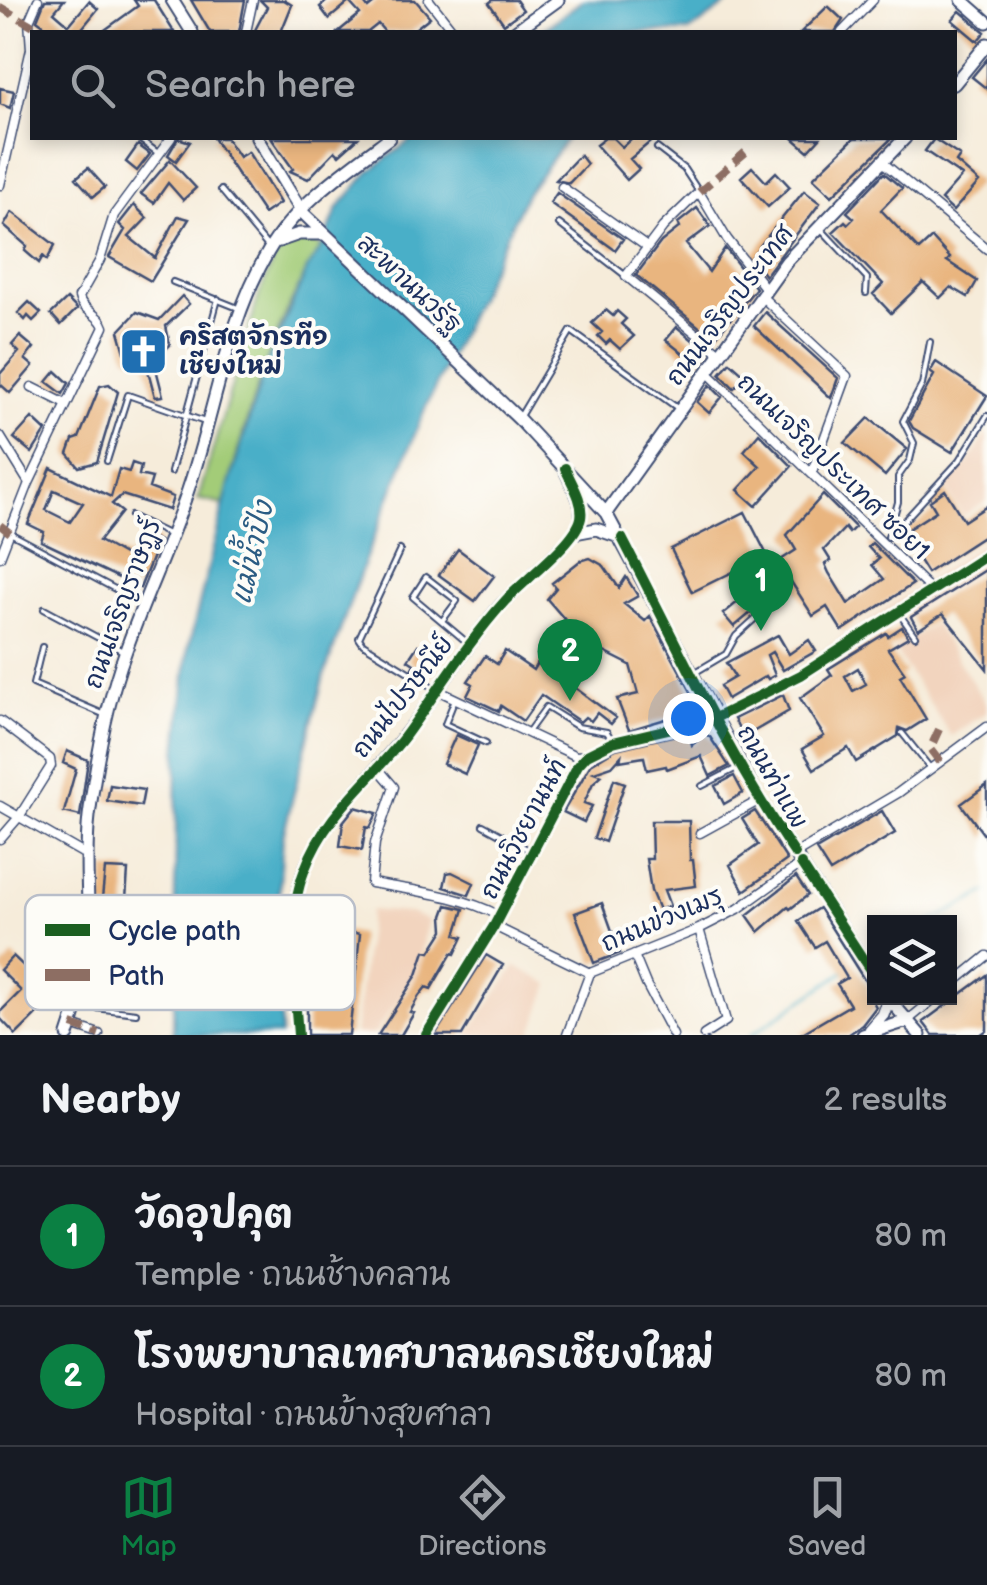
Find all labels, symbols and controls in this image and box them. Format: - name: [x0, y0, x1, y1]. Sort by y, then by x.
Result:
- search box: [30, 30, 957, 140]
- icon: search: [65, 58, 120, 113]
- text: Search here: [145, 63, 356, 108]
- street label: ถนนเจริญประเทศ: [659, 218, 802, 392]
- street label: สะพานนวรัฐ: [351, 228, 467, 340]
- place label: คริสตจักรที๑ เชียงใหม่: [179, 321, 328, 382]
- church icon: คริสตจักรที๑ เชียงใหม่: [118, 325, 170, 377]
- street label: ถนนเจริญประเทศ ซอย1: [730, 366, 936, 567]
- water label: แม่น้ำปิง: [216, 493, 281, 607]
- street label: ถนนเจริญราษฎร์: [76, 514, 168, 693]
- pin: 1: [728, 548, 794, 631]
- pin: 2: [538, 618, 602, 701]
- street label: ถนนไปรษณีย์: [344, 628, 460, 764]
- your location: [663, 693, 714, 744]
- street label: ถนนท่าแพ: [730, 719, 815, 834]
- street label: ถนนวิชยานนท์: [472, 752, 574, 905]
- street label: ถนนข่วงเมรุ: [596, 880, 728, 961]
- legend: [25, 895, 355, 1010]
- text: Cycle path: [108, 915, 241, 948]
- map controls: [867, 915, 957, 1005]
- button: layers: [867, 915, 957, 1005]
- text: Path: [108, 960, 164, 993]
- text: Nearby: [40, 1075, 180, 1126]
- text: 2 results: [823, 1081, 947, 1120]
- text: วัดอุปคุต: [135, 1193, 293, 1238]
- text: 1: [66, 1217, 79, 1256]
- text: 80 m: [874, 1217, 947, 1256]
- text: Temple · ถนนช้างคลาน: [135, 1256, 450, 1295]
- text: โรงพยาบาลเทศบาลนครเชียงใหม่: [135, 1333, 713, 1378]
- text: 2: [63, 1357, 82, 1396]
- text: 80 m: [874, 1357, 947, 1396]
- text: Hospital · ถนนข้างสุขศาลา: [135, 1396, 492, 1435]
- tab: Map: [121, 1470, 177, 1563]
- tab: Directions: [418, 1470, 547, 1563]
- tab: Saved: [788, 1470, 866, 1563]

